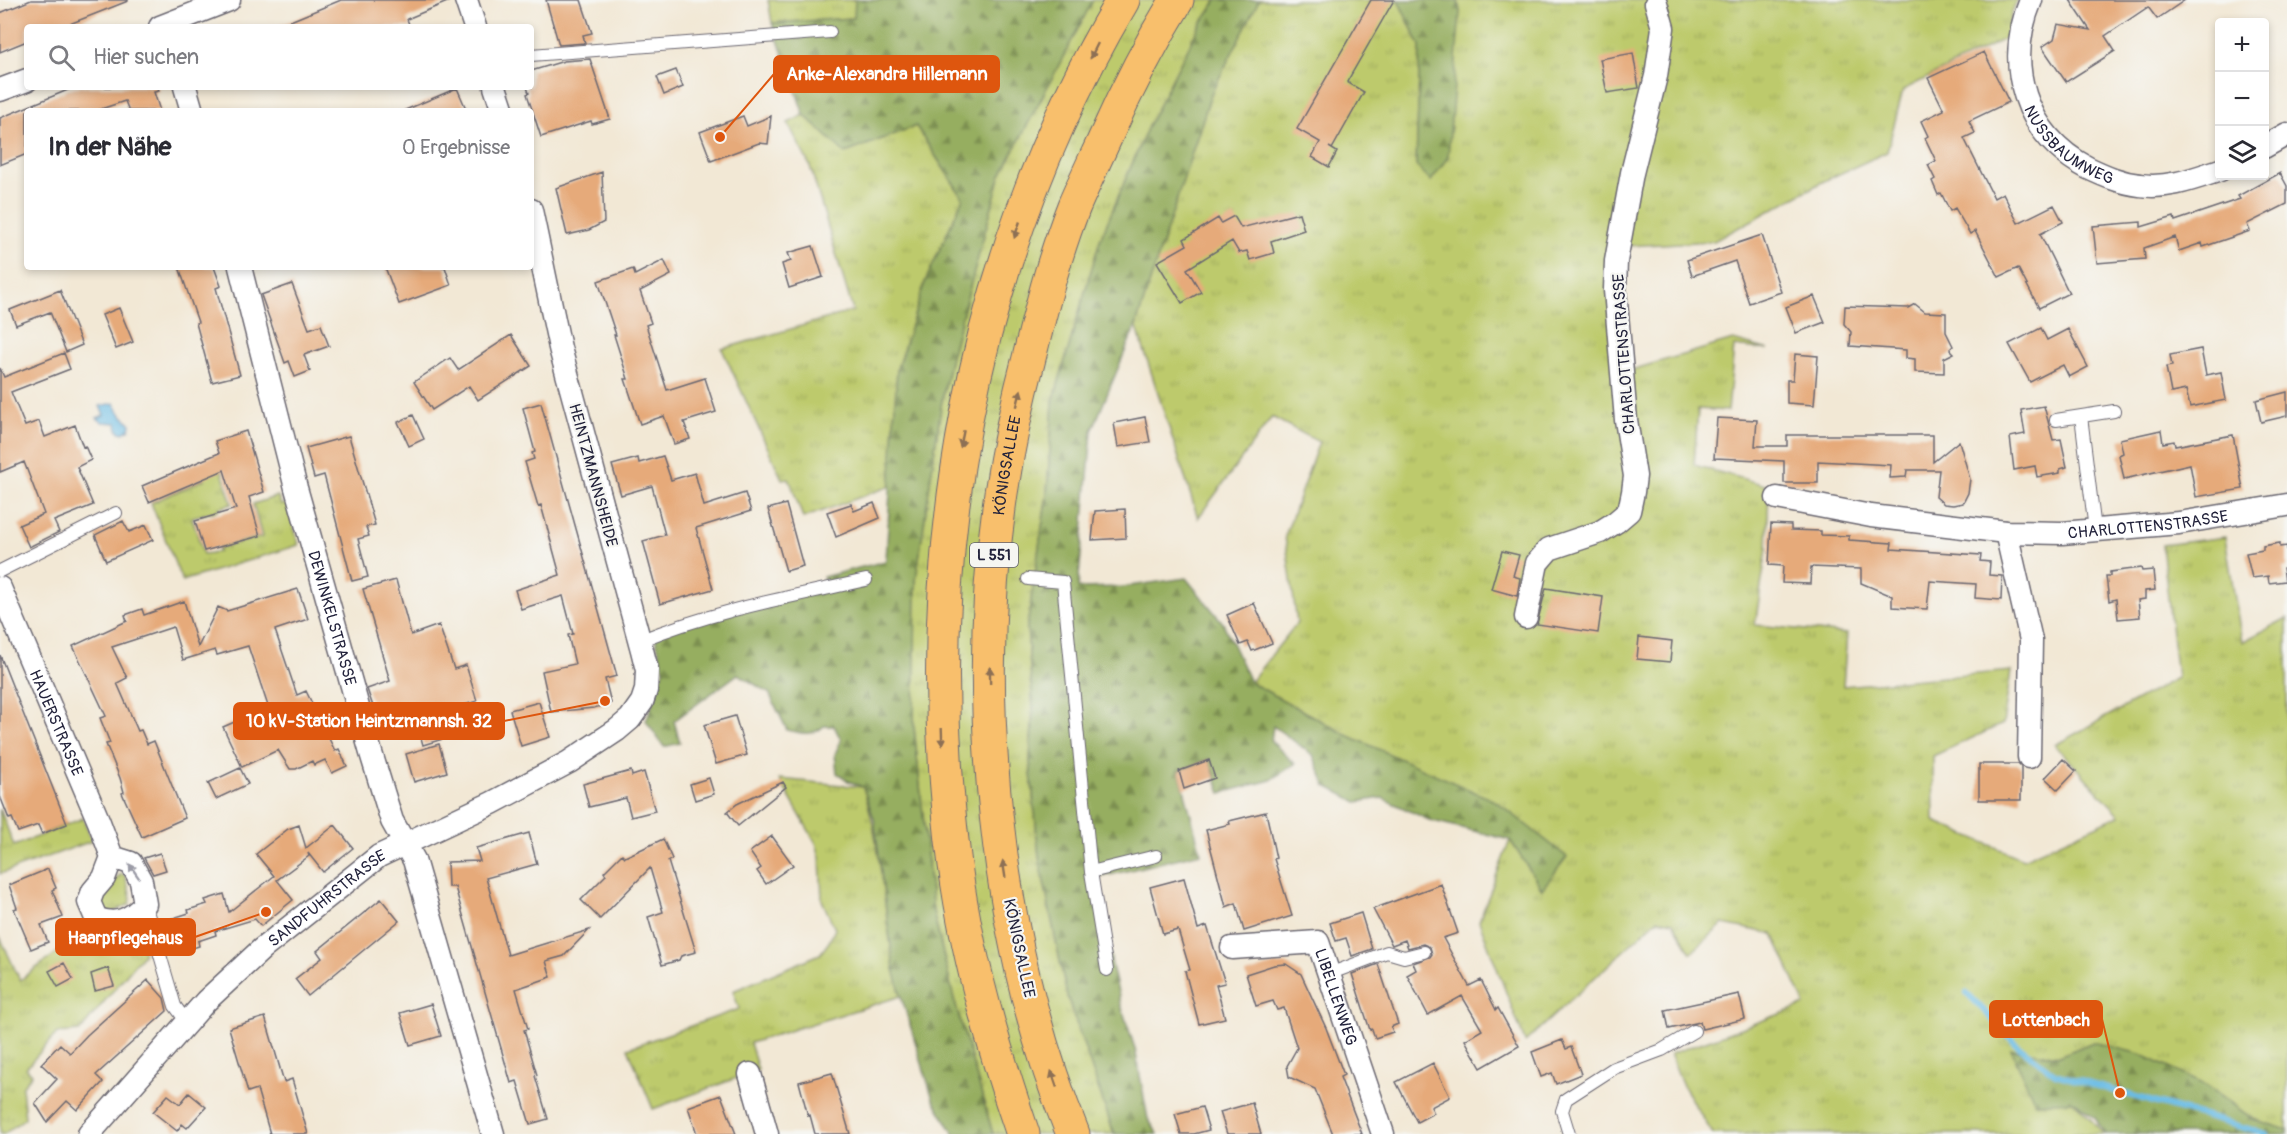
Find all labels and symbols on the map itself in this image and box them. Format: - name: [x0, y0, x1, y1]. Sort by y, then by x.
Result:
- one-way arrow: [1089, 43, 1099, 60]
- callout: Anke-Alexandra Hillemann: [774, 56, 999, 92]
- text: Anke-Alexandra Hillemann: [786, 63, 988, 86]
- street label: NUSSBAUMWEG: [2019, 102, 2116, 189]
- one-way arrow: [1011, 221, 1021, 239]
- street label: CHARLOTTENSTRASSE: [1608, 273, 1640, 435]
- one-way arrow: [1014, 389, 1024, 407]
- street label: HEINTZMANNSHEIDE: [564, 401, 622, 549]
- street label: KÖNIGSALLEE: [989, 414, 1026, 517]
- one-way arrow: [958, 429, 967, 448]
- street label: CHARLOTTENSTRASSE: [2067, 506, 2230, 543]
- road number: L 551: [970, 543, 1018, 567]
- street label: DEWINKELSTRASSE: [303, 548, 360, 688]
- one-way arrow: [985, 665, 994, 684]
- street label: HAUERSTRASSE: [25, 667, 87, 779]
- callout: 10 kV-Station Heintzmannsh. 32: [234, 703, 504, 739]
- text: 10 kV-Station Heintzmannsh. 32: [246, 710, 492, 733]
- one-way arrow: [938, 728, 947, 747]
- street label: SANDFUHRSTRASSE: [264, 846, 389, 951]
- one-way arrow: [1000, 859, 1009, 878]
- one-way arrow: [128, 862, 139, 879]
- street label: KÖNIGSALLEE: [999, 897, 1039, 1000]
- callout: Haarpflegehaus: [56, 919, 195, 955]
- text: Haarpflegehaus: [67, 927, 183, 950]
- street label: LIBELLENWEG: [1310, 946, 1361, 1048]
- callout: Lottenbach: [1990, 1001, 2102, 1037]
- text: Lottenbach: [2002, 1009, 2090, 1032]
- one-way arrow: [1048, 1070, 1058, 1088]

